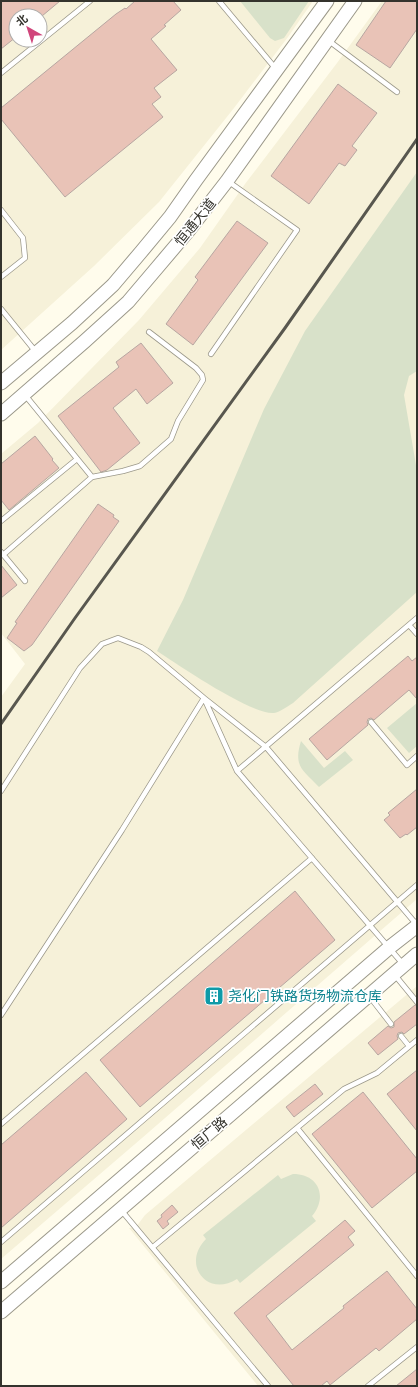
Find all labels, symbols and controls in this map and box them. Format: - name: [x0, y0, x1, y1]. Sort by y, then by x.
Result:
- north arrow: [8, 8, 48, 48]
- text: 北: [14, 12, 30, 29]
- street label: 恒通大道: [171, 195, 220, 249]
- building icon: 尧化门铁路货场物流仓库: [203, 985, 225, 1007]
- place label: 尧化门铁路货场物流仓库: [228, 988, 382, 1005]
- street label: 恒广路: [188, 1113, 231, 1154]

